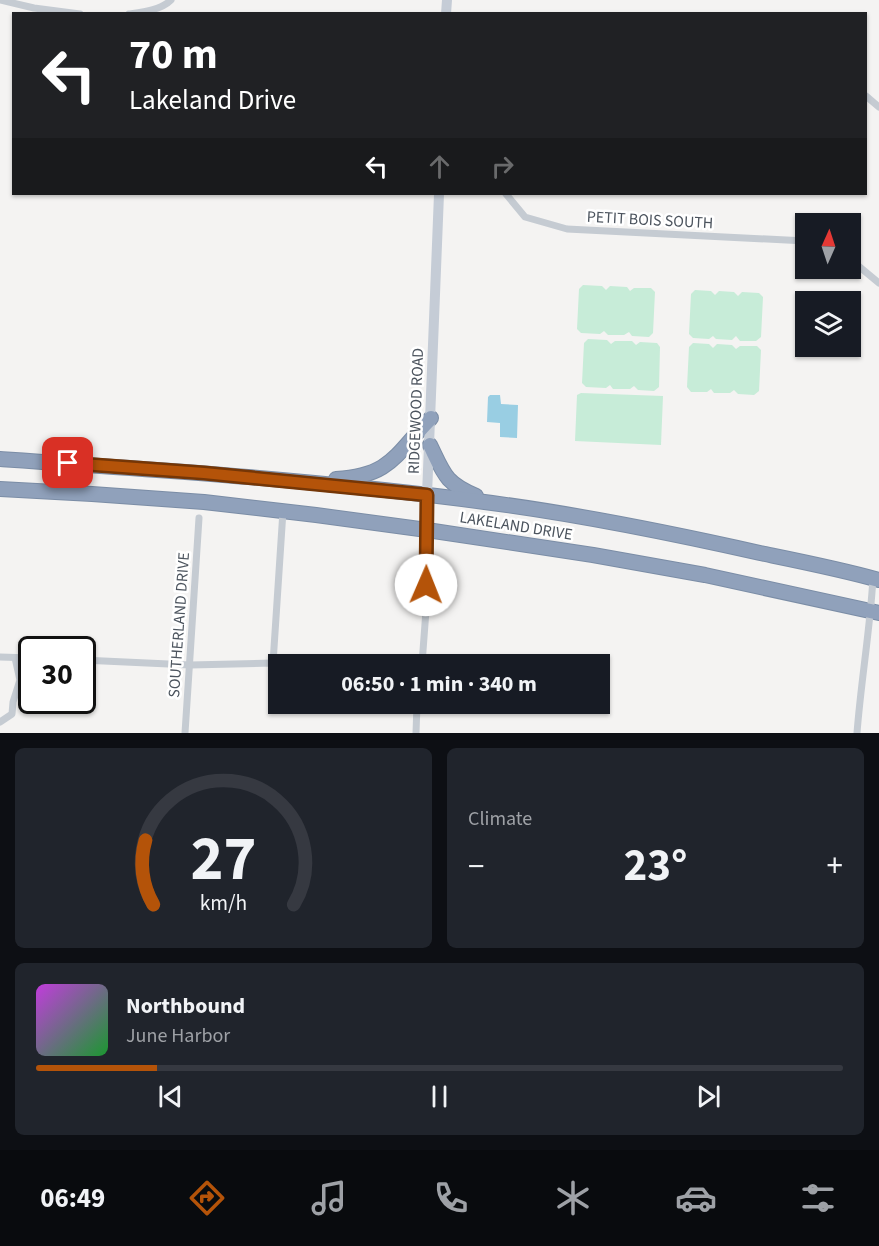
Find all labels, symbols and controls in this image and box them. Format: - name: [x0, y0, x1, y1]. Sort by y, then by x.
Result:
- text: 70 m: [129, 25, 218, 85]
- icon: left: [30, 36, 108, 114]
- text: Lakeland Drive: [129, 81, 296, 120]
- icon: left: [360, 150, 393, 183]
- icon: ahead: [423, 150, 456, 183]
- icon: right: [486, 150, 519, 183]
- street label: PETIT BOIS SOUTH: [586, 206, 714, 234]
- north arrow: [795, 213, 861, 279]
- map controls: [795, 213, 861, 357]
- button: layers: [795, 291, 861, 357]
- street label: RIDGEWOOD ROAD: [403, 347, 429, 475]
- pin: [42, 437, 93, 488]
- icon: arrive: [51, 446, 84, 479]
- street label: LAKELAND DRIVE: [458, 506, 574, 546]
- street label: SOUTHERLAND DRIVE: [163, 552, 195, 698]
- position arrow: [394, 553, 458, 617]
- speed limit sign: 30: [18, 636, 96, 714]
- text: 06:50 · 1 min · 340 m: [341, 668, 537, 700]
- text: Climate: [468, 805, 532, 833]
- text: 27: [191, 815, 256, 904]
- text: 23°: [624, 834, 687, 898]
- text: −: [468, 843, 484, 890]
- text: +: [827, 843, 843, 890]
- text: km/h: [200, 888, 247, 919]
- text: Northbound: [126, 990, 245, 1022]
- text: June Harbor: [126, 1022, 230, 1050]
- icon: previous: [154, 1080, 187, 1113]
- icon: pause: [423, 1080, 456, 1113]
- icon: next: [692, 1080, 725, 1113]
- icon: directions: [186, 1177, 228, 1219]
- icon: music: [308, 1177, 350, 1219]
- icon: phone: [430, 1177, 472, 1219]
- icon: climate: [552, 1177, 594, 1219]
- icon: car: [675, 1177, 717, 1219]
- icon: filters: [797, 1177, 839, 1219]
- text: 06:49: [40, 1179, 105, 1218]

